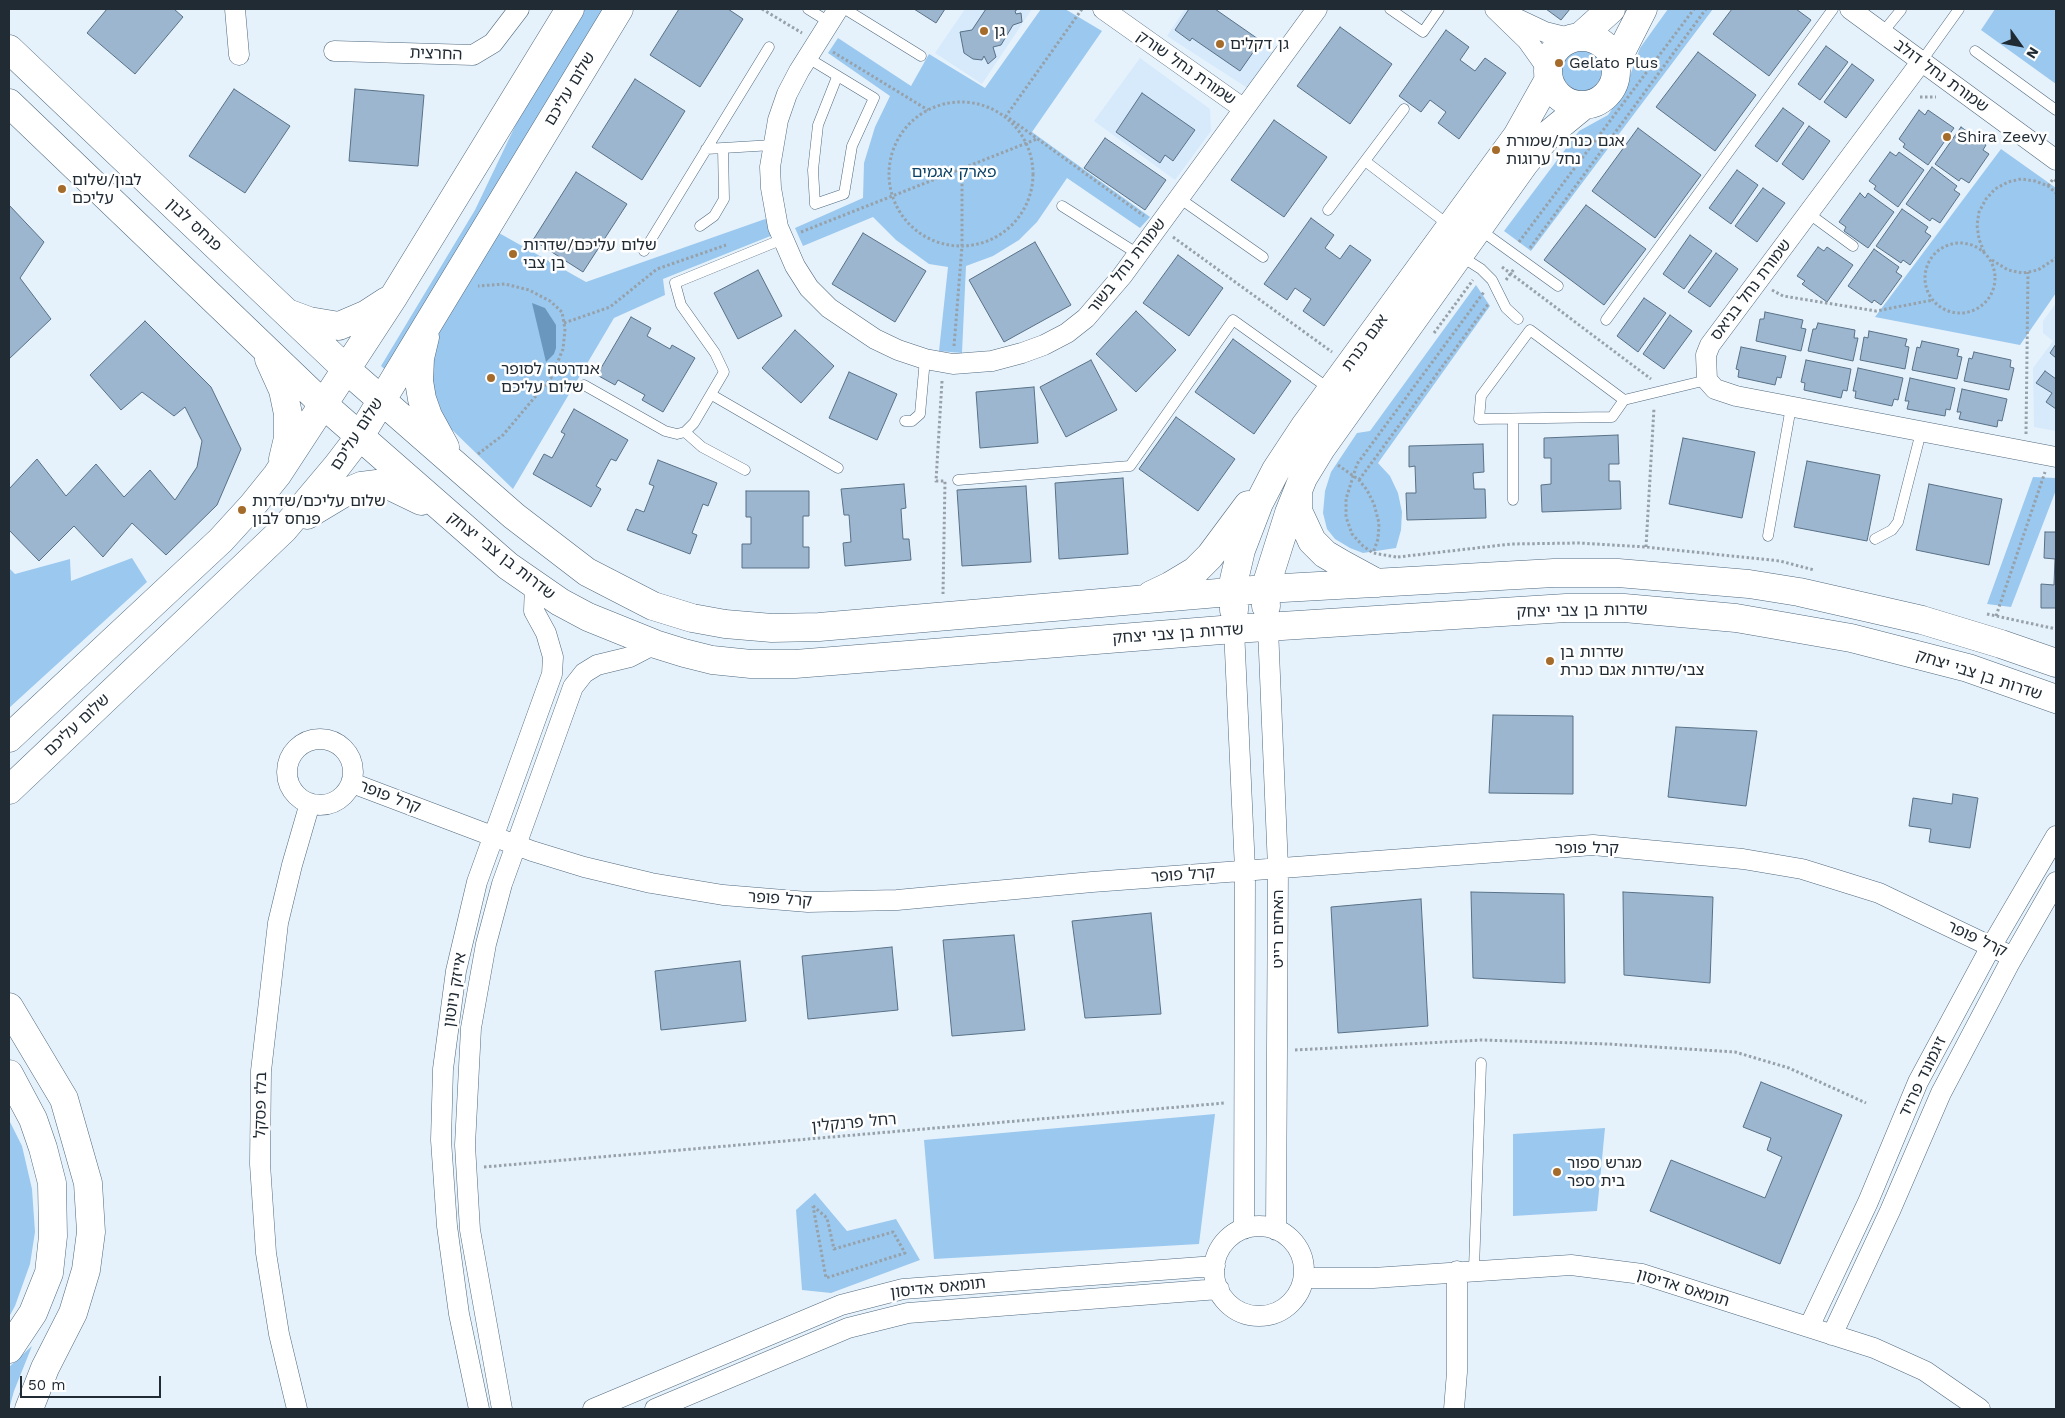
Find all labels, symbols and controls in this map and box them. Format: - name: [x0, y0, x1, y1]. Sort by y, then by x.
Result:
- north arrow: [1995, 20, 2045, 70]
- place label: גן: [994, 21, 1005, 41]
- marker: גן: [978, 25, 990, 37]
- street label: שמורת נחל שורק: [1133, 27, 1239, 109]
- place label: גן דקלים: [1230, 34, 1289, 54]
- street label: שמורת נחל דולב: [1890, 35, 1992, 117]
- marker: גן דקלים: [1214, 38, 1226, 50]
- street label: החרצית: [409, 43, 463, 65]
- text: N: [2023, 44, 2042, 62]
- street label: שלום עליכם: [540, 49, 600, 129]
- place label: Gelato Plus: [1569, 53, 1658, 73]
- marker: Gelato Plus: [1553, 57, 1565, 69]
- place label: Shira Zeevy: [1957, 127, 2047, 147]
- place label: אגם כנרת/שמורת נחל ערוגות: [1506, 131, 1625, 169]
- marker: Shira Zeevy: [1941, 131, 1953, 143]
- marker: אגם כנרת/שמורת נחל ערוגות: [1490, 144, 1502, 156]
- park label: פארק אגמים: [911, 162, 997, 182]
- place label: לבון/שלום עליכם: [72, 170, 142, 208]
- marker: לבון/שלום עליכם: [56, 183, 68, 195]
- street label: פנחס לבון: [162, 194, 226, 256]
- street label: שמורת נחל בשור: [1084, 215, 1170, 317]
- place label: שלום עליכם/שדרות בן צבי: [523, 235, 657, 273]
- street label: שמורת נחל בניאס: [1707, 236, 1795, 344]
- marker: שלום עליכם/שדרות בן צבי: [507, 248, 519, 260]
- street label: אגם כנרת: [1338, 311, 1392, 375]
- place label: אנדרטה לסופר שלום עליכם: [501, 359, 600, 397]
- marker: אנדרטה לסופר שלום עליכם: [485, 372, 497, 384]
- street label: שלום עליכם: [326, 394, 388, 474]
- place label: שלום עליכם/שדרות פנחס לבון: [252, 491, 386, 529]
- marker: שלום עליכם/שדרות פנחס לבון: [236, 504, 248, 516]
- street label: שדרות בן צבי יצחק: [443, 508, 559, 604]
- street label: שדרות בן צבי יצחק: [1516, 600, 1648, 622]
- street label: שדרות בן צבי יצחק: [1112, 620, 1244, 648]
- place label: שדרות בן צבי/שדרות אגם כנרת: [1560, 642, 1705, 680]
- street label: שדרות בן צבי יצחק: [1914, 646, 2044, 704]
- marker: שדרות בן צבי/שדרות אגם כנרת: [1544, 655, 1556, 667]
- street label: שלום עליכם: [40, 690, 114, 760]
- street label: קרל פופר: [357, 777, 423, 817]
- street label: קרל פופר: [1555, 838, 1619, 858]
- street label: קרל פופר: [1150, 863, 1216, 887]
- street label: קרל פופר: [747, 887, 813, 911]
- street label: האחים רייט: [1268, 889, 1288, 969]
- street label: קרל פופר: [1944, 917, 2010, 961]
- street label: אייזק ניוטון: [440, 951, 470, 1029]
- street label: זיגמונד פרויד: [1895, 1034, 1951, 1120]
- street label: בלז פסקל: [251, 1072, 271, 1138]
- street label: רחל פרנקלין: [811, 1110, 897, 1136]
- place label: מגרש ספור בית ספר: [1567, 1153, 1642, 1191]
- marker: מגרש ספור בית ספר: [1551, 1166, 1563, 1178]
- street label: תומאס אדיסון: [1634, 1265, 1732, 1311]
- street label: תומאס אדיסון: [889, 1273, 987, 1303]
- scale bar: [22, 1366, 164, 1398]
- text: 50 m: [28, 1376, 65, 1394]

